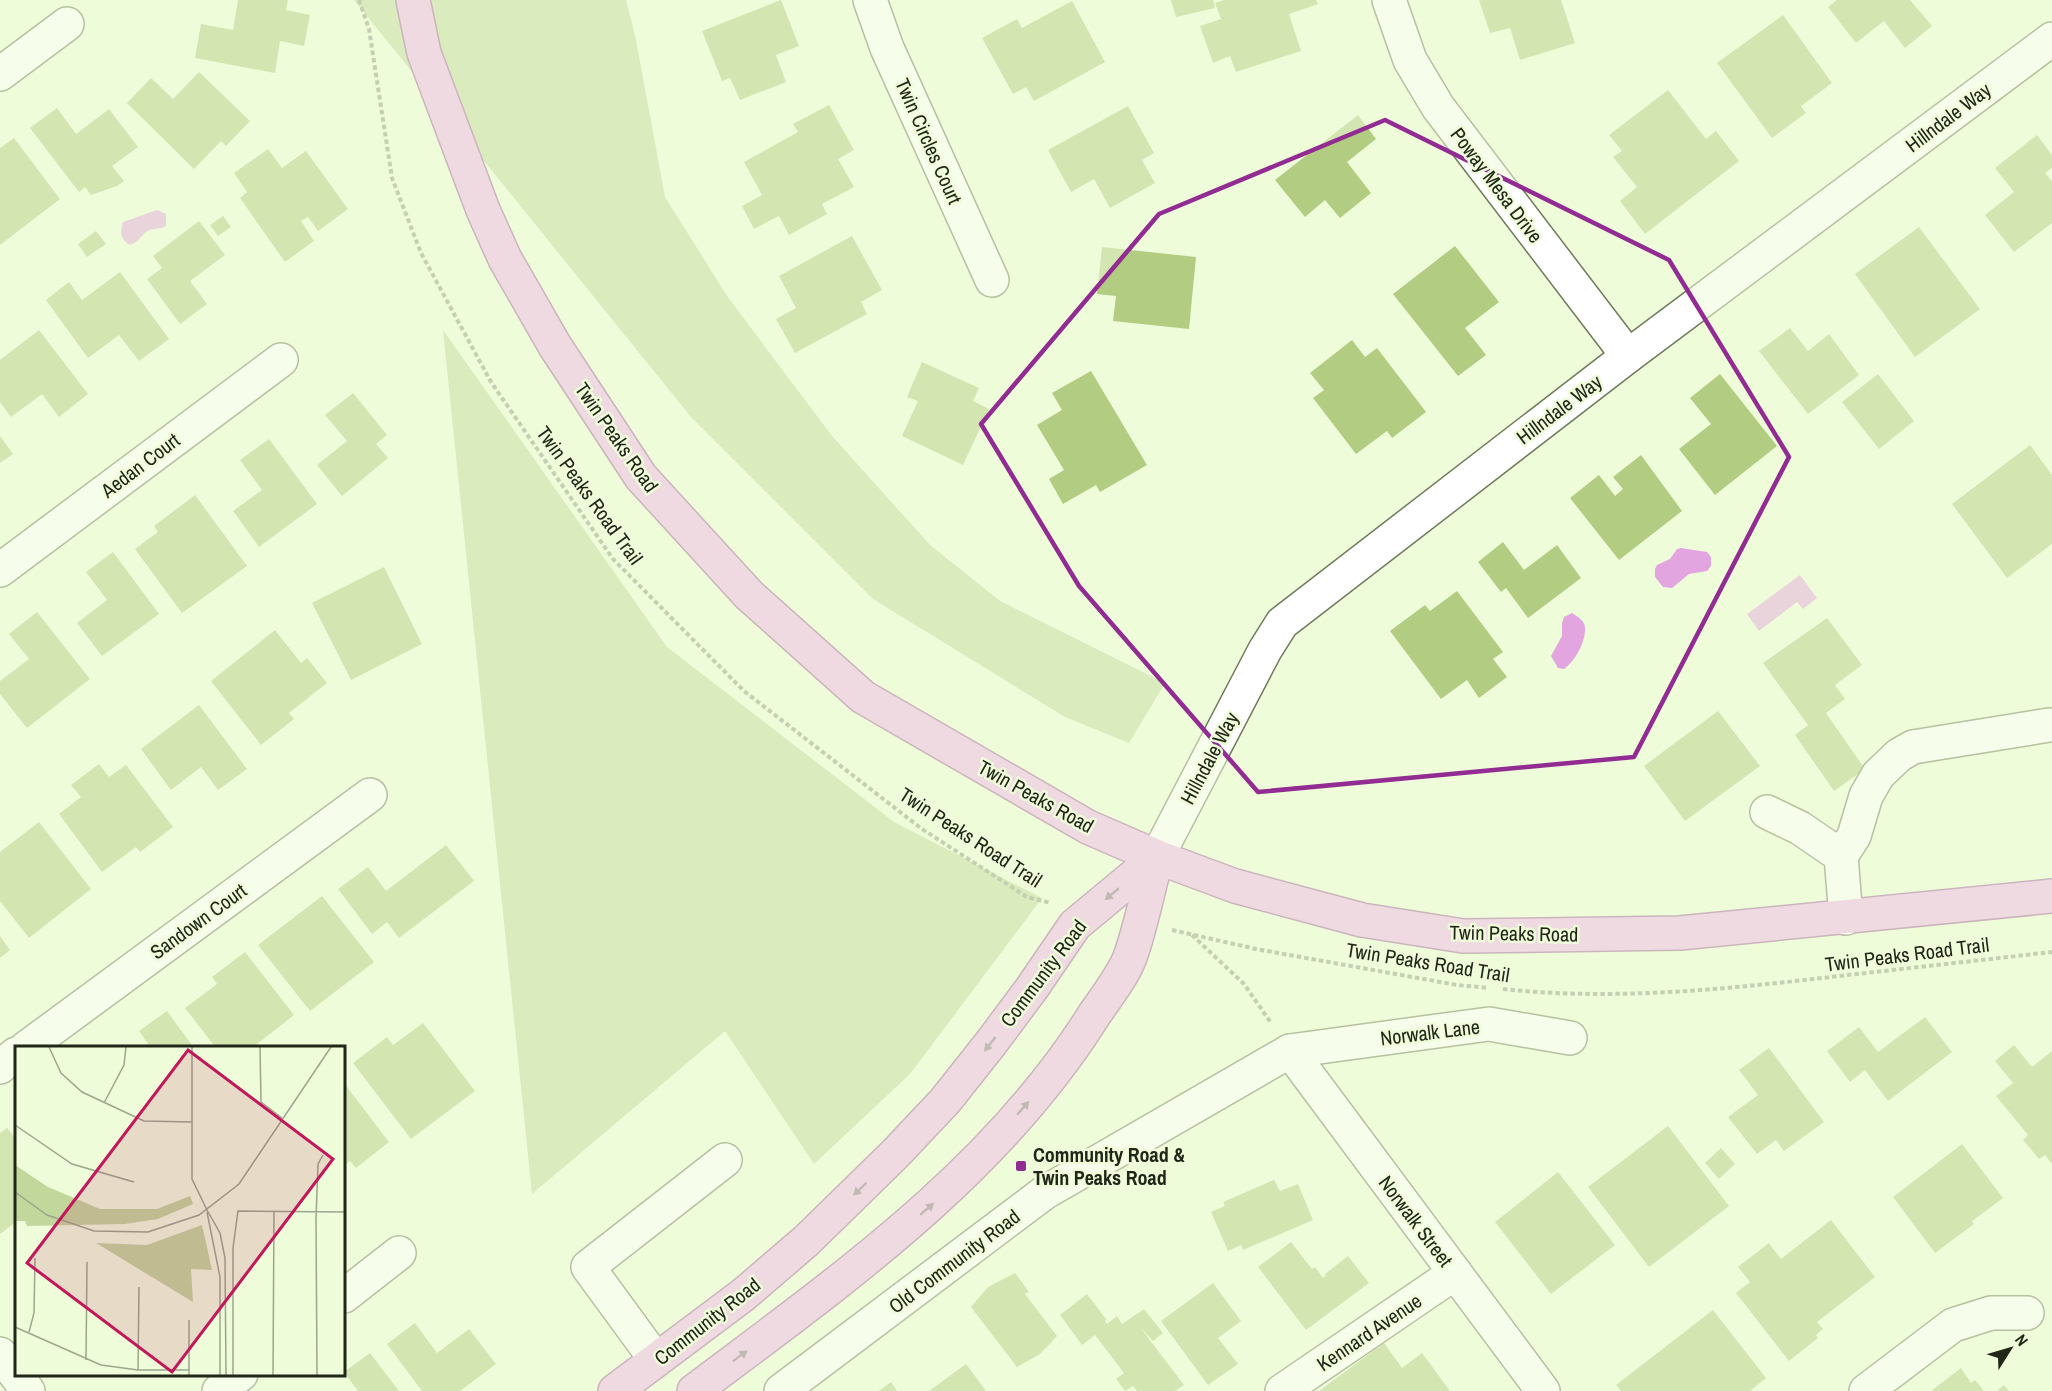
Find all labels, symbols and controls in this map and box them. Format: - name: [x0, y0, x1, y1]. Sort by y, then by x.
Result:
- street label: Twin Circles Court: [889, 74, 969, 208]
- street label: Hillndale Way: [1900, 75, 1997, 158]
- street label: Poway Mesa Drive: [1445, 122, 1549, 248]
- street label: Hillndale Way: [1511, 367, 1608, 450]
- street label: Twin Peaks Road: [569, 377, 665, 497]
- street label: Twin Peaks Road Trail: [531, 420, 649, 570]
- street label: Aedan Court: [94, 426, 185, 504]
- street label: Hillndale Way: [1173, 707, 1245, 809]
- street label: Twin Peaks Road: [973, 753, 1099, 839]
- street label: Twin Peaks Road Trail: [894, 781, 1048, 893]
- street label: Sandown Court: [144, 877, 252, 965]
- one-way arrow: [1105, 887, 1120, 900]
- street label: Community Road: [994, 914, 1092, 1032]
- street label: Twin Peaks Road: [1450, 918, 1578, 948]
- street label: Twin Peaks Road Trail: [1823, 931, 1991, 977]
- street label: Twin Peaks Road Trail: [1344, 936, 1512, 988]
- street label: Norwalk Lane: [1379, 1012, 1481, 1052]
- one-way arrow: [984, 1037, 996, 1052]
- inset map: [15, 1046, 345, 1376]
- one-way arrow: [1017, 1100, 1030, 1116]
- place label: Community Road & Twin Peaks Road: [1033, 1141, 1185, 1191]
- marker: Community Road & Twin Peaks Road: [1014, 1159, 1028, 1173]
- street label: Norwalk Street: [1373, 1170, 1459, 1272]
- one-way arrow: [853, 1182, 867, 1196]
- one-way arrow: [919, 1202, 934, 1216]
- street label: Old Community Road: [883, 1203, 1025, 1319]
- street label: Community Road: [648, 1271, 766, 1371]
- street label: Kennard Avenue: [1311, 1287, 1427, 1377]
- north arrow: [1980, 1319, 2040, 1379]
- text: N: [2010, 1330, 2034, 1350]
- one-way arrow: [733, 1350, 748, 1362]

